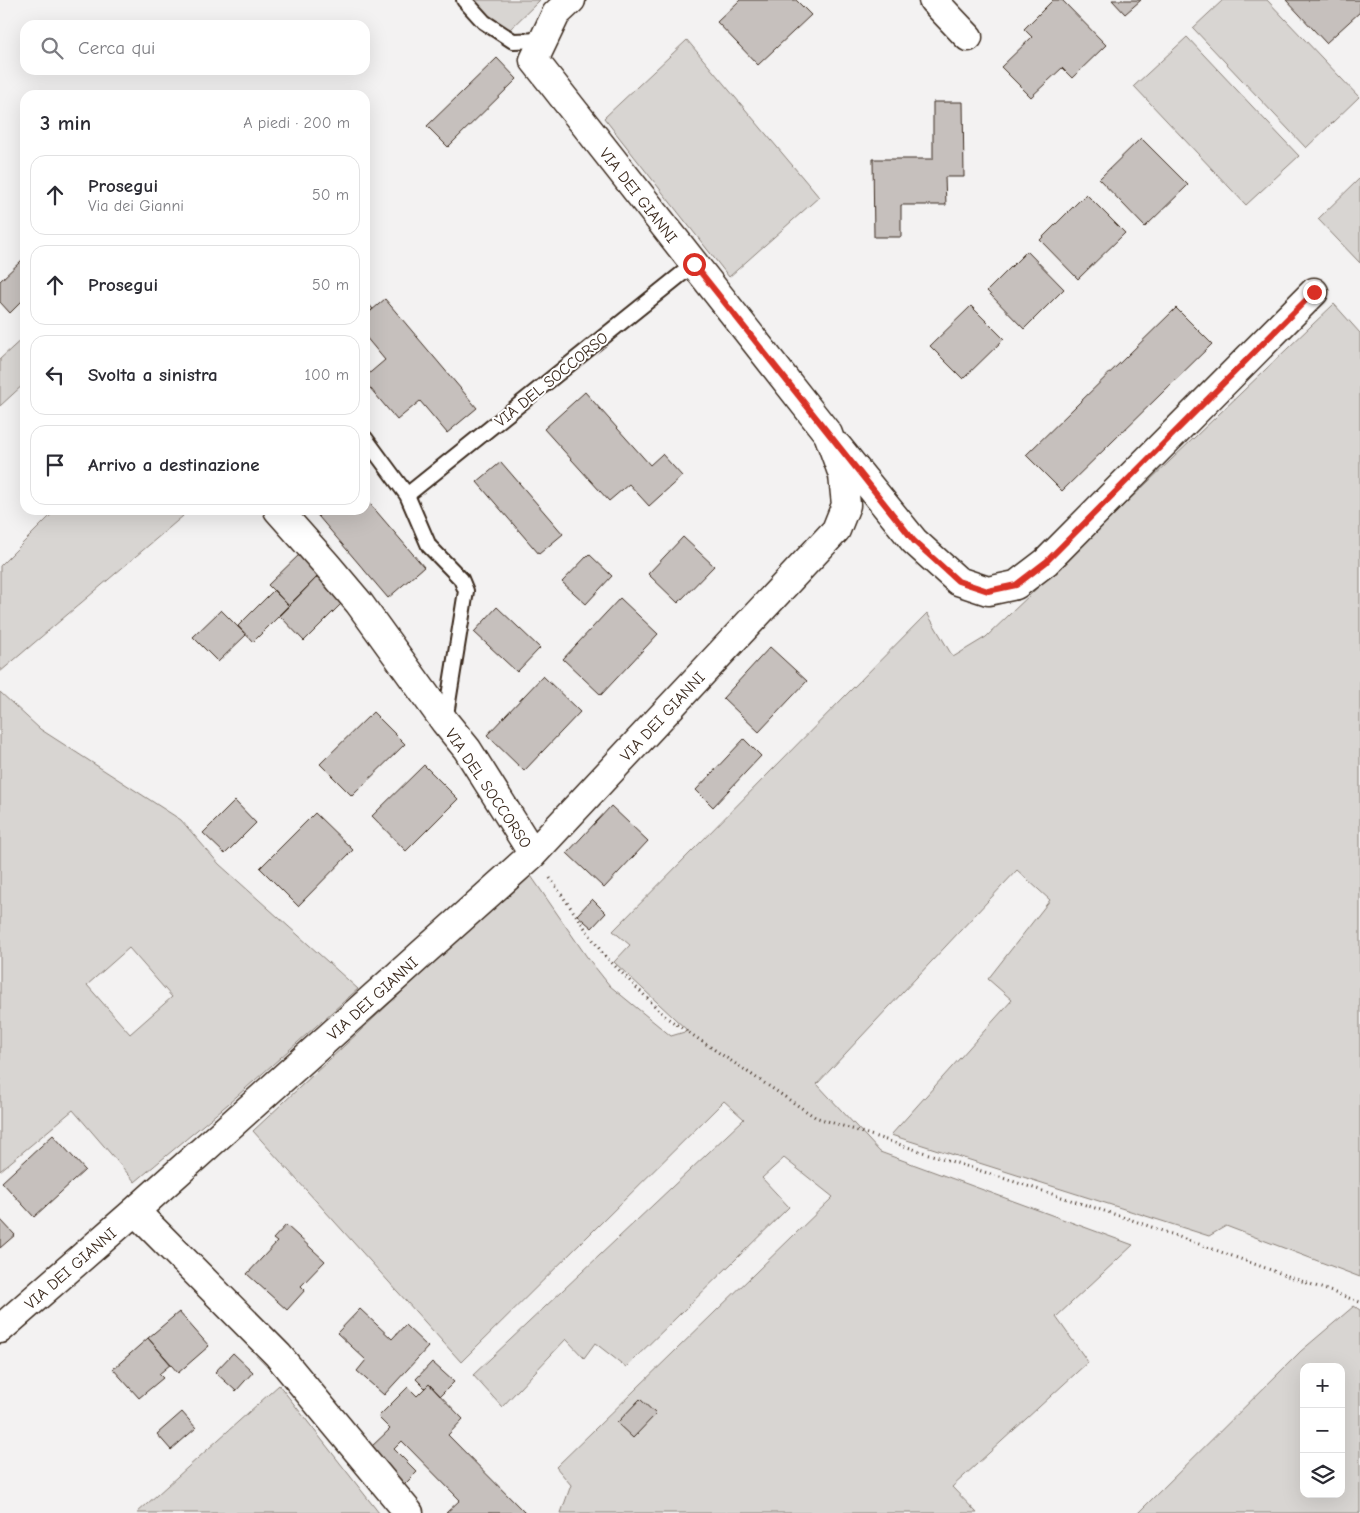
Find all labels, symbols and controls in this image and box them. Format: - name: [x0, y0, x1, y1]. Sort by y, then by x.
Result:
- search box: [20, 20, 370, 75]
- icon: search: [38, 34, 66, 62]
- text: Cerca qui: [78, 37, 155, 59]
- text: 3 min: [40, 111, 91, 135]
- text: A piedi · 200 m: [243, 114, 350, 132]
- street label: VIA DEI GIANNI: [596, 145, 681, 247]
- text: Prosegui: [88, 175, 158, 197]
- icon: ahead: [41, 181, 69, 209]
- text: 50 m: [312, 186, 349, 204]
- text: Via dei Gianni: [88, 197, 184, 215]
- route start: [683, 253, 706, 276]
- icon: ahead: [41, 271, 69, 299]
- text: Prosegui: [88, 274, 158, 296]
- text: 50 m: [312, 276, 349, 294]
- route end: [1303, 281, 1326, 304]
- street label: VIA DEL SOCCORSO: [491, 329, 612, 431]
- icon: left: [41, 361, 69, 389]
- text: Svolta a sinistra: [88, 364, 218, 386]
- text: 100 m: [305, 366, 349, 384]
- icon: arrive: [41, 451, 69, 479]
- text: Arrivo a destinazione: [88, 454, 260, 476]
- street label: VIA DEI GIANNI: [617, 668, 709, 765]
- street label: VIA DEL SOCCORSO: [441, 725, 535, 852]
- street label: VIA DEI GIANNI: [324, 954, 421, 1044]
- street label: VIA DEI GIANNI: [21, 1224, 120, 1313]
- map controls: [1300, 1363, 1345, 1498]
- button: +: [1300, 1363, 1345, 1408]
- button: −: [1300, 1408, 1345, 1453]
- button: layers: [1300, 1453, 1345, 1498]

